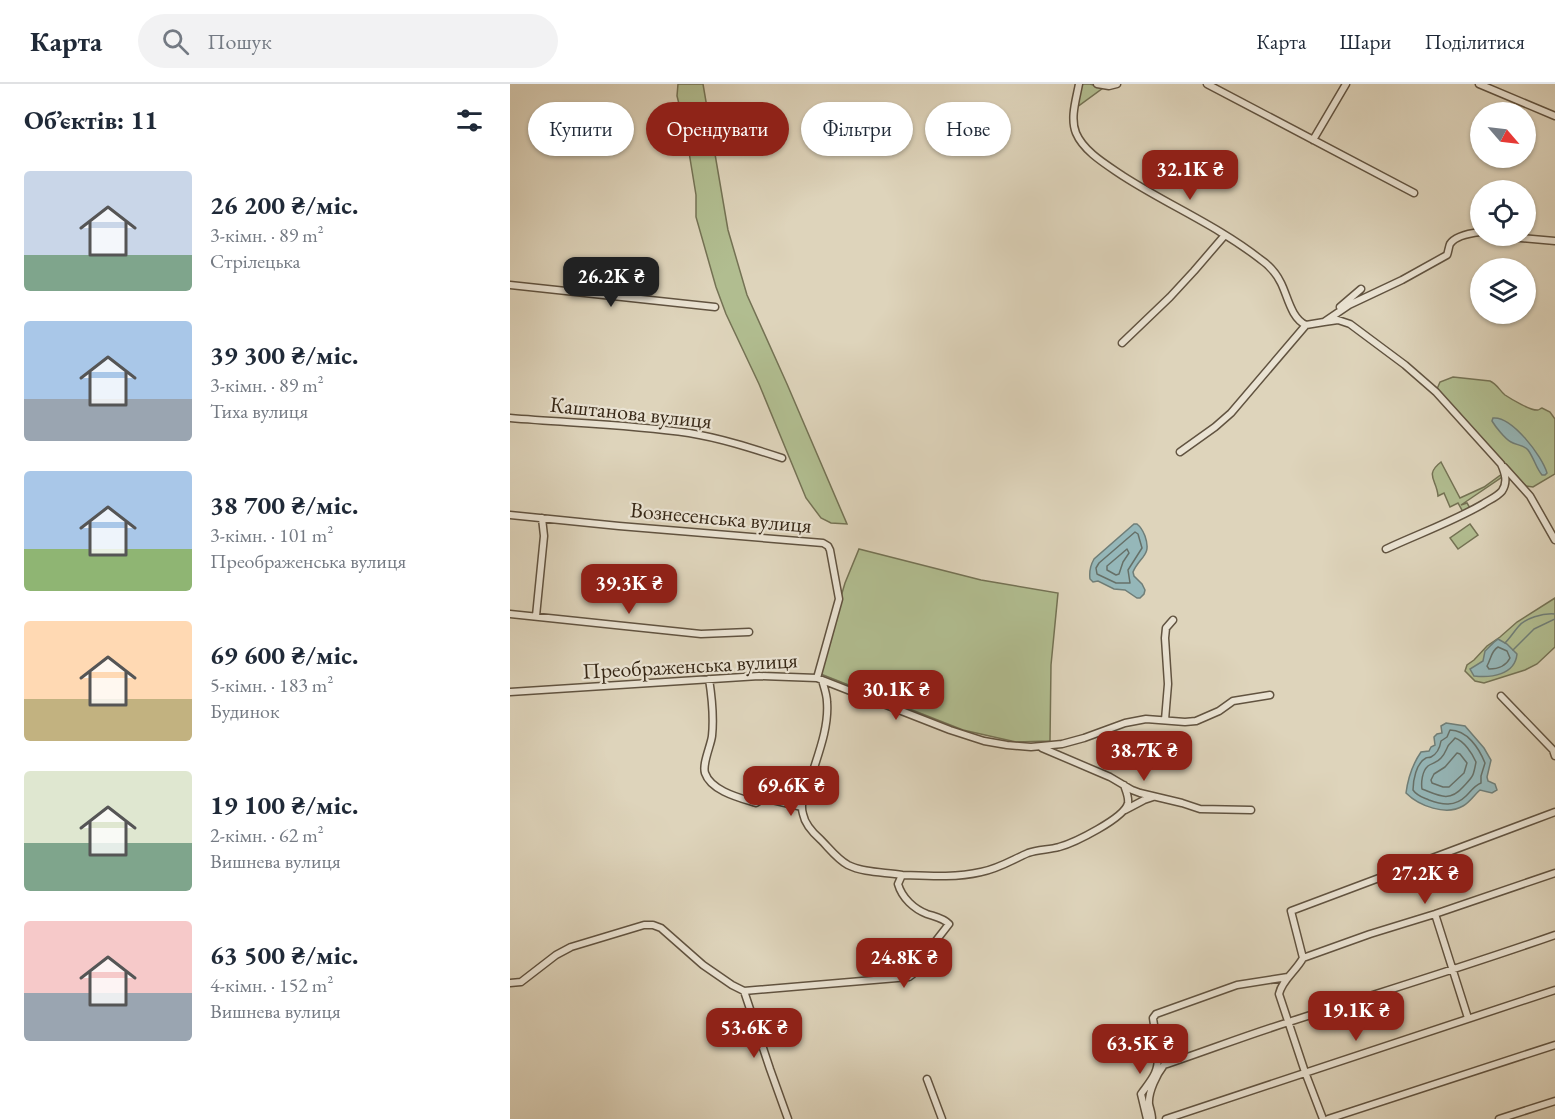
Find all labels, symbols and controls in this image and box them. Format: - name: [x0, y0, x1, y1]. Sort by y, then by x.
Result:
- search box: [138, 14, 558, 68]
- text: Карта: [30, 23, 102, 59]
- icon: search: [159, 25, 192, 58]
- text: Пошук: [207, 27, 272, 56]
- text: Карта: [1256, 28, 1306, 55]
- text: Шари: [1339, 28, 1391, 55]
- text: Поділитися: [1424, 28, 1525, 55]
- chip: Купити: [528, 102, 634, 156]
- chip: Орендувати: [646, 102, 789, 156]
- chip: Фільтри: [801, 102, 913, 156]
- chip: Нове: [925, 102, 1011, 156]
- north arrow: [1470, 102, 1536, 168]
- map controls: [1470, 102, 1536, 324]
- text: Об’єктів: 11: [24, 103, 158, 137]
- icon: filters: [453, 104, 486, 137]
- pin: 32.1K ₴: [1135, 150, 1245, 201]
- text: 32.1K ₴: [1156, 156, 1224, 182]
- button: locate: [1470, 180, 1536, 246]
- text: 26 200 ₴/міс.: [210, 188, 358, 222]
- icon: home: [72, 195, 144, 267]
- text: 3-кімн. · 89 m²: [210, 222, 324, 248]
- text: Стрілецька: [210, 248, 300, 274]
- pin: 26.2K ₴: [556, 257, 666, 308]
- button: layers: [1470, 258, 1536, 324]
- text: 26.2K ₴: [577, 263, 645, 289]
- text: 39 300 ₴/міс.: [210, 338, 358, 372]
- icon: home: [72, 345, 144, 417]
- text: 3-кімн. · 89 m²: [210, 372, 324, 398]
- street label: Каштанова вулиця: [549, 390, 713, 435]
- text: Тиха вулиця: [210, 398, 308, 424]
- text: 38 700 ₴/міс.: [210, 488, 358, 522]
- icon: home: [72, 495, 144, 567]
- street label: Вознесенська вулиця: [629, 495, 813, 540]
- text: 3-кімн. · 101 m²: [210, 522, 333, 548]
- text: Преображенська вулиця: [210, 548, 406, 574]
- pin: 39.3K ₴: [574, 564, 684, 615]
- text: 39.3K ₴: [595, 570, 663, 596]
- text: 69 600 ₴/міс.: [210, 638, 358, 672]
- icon: home: [72, 645, 144, 717]
- street label: Преображенська вулиця: [582, 645, 799, 686]
- pin: 30.1K ₴: [841, 670, 951, 721]
- text: 5-кімн. · 183 m²: [210, 672, 333, 698]
- text: 30.1K ₴: [862, 676, 930, 702]
- text: Будинок: [210, 698, 280, 724]
- pin: 38.7K ₴: [1089, 731, 1199, 782]
- text: 38.7K ₴: [1110, 737, 1178, 763]
- pin: 69.6K ₴: [736, 766, 846, 817]
- text: 69.6K ₴: [757, 772, 825, 798]
- text: 19 100 ₴/міс.: [210, 788, 358, 822]
- icon: home: [72, 795, 144, 867]
- text: 2-кімн. · 62 m²: [210, 822, 324, 848]
- text: Вишнева вулиця: [210, 848, 341, 874]
- pin: 27.2K ₴: [1370, 854, 1480, 905]
- text: 27.2K ₴: [1391, 860, 1459, 886]
- text: 63 500 ₴/міс.: [210, 938, 358, 972]
- pin: 24.8K ₴: [849, 938, 959, 989]
- text: 24.8K ₴: [870, 944, 938, 970]
- icon: home: [72, 945, 144, 1017]
- text: 4-кімн. · 152 m²: [210, 972, 333, 998]
- pin: 19.1K ₴: [1301, 991, 1411, 1042]
- text: 19.1K ₴: [1322, 997, 1390, 1023]
- text: Вишнева вулиця: [210, 998, 341, 1024]
- pin: 53.6K ₴: [699, 1008, 809, 1059]
- text: 53.6K ₴: [720, 1014, 788, 1040]
- pin: 63.5K ₴: [1085, 1024, 1195, 1075]
- text: 63.5K ₴: [1106, 1030, 1174, 1056]

